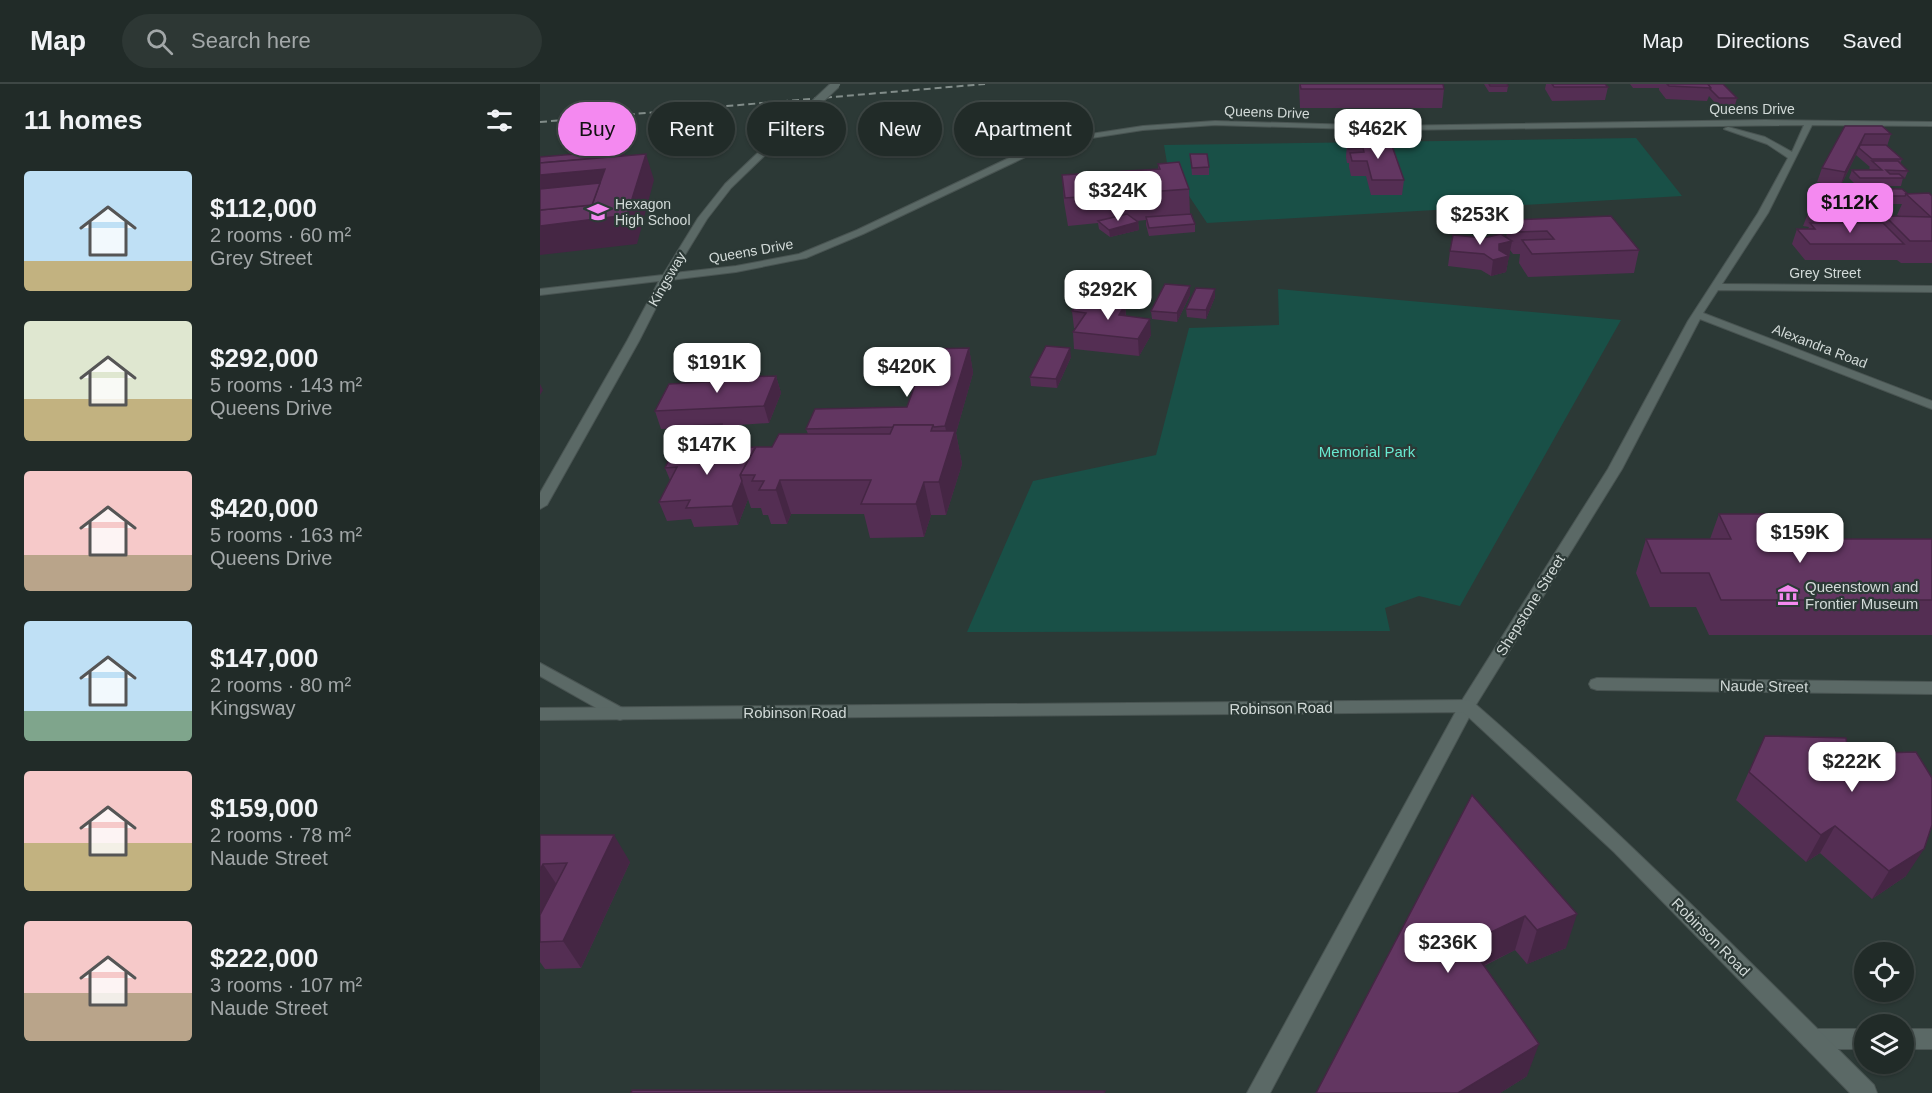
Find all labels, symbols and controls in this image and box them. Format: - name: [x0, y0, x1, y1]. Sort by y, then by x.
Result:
- search box: [122, 14, 542, 68]
- text: Map: [30, 25, 86, 56]
- icon: search: [143, 25, 176, 58]
- text: Search here: [191, 28, 311, 53]
- text: Map: [1642, 29, 1683, 52]
- text: Directions: [1716, 29, 1809, 52]
- text: Saved: [1842, 29, 1902, 52]
- street label: Queens Drive: [1709, 101, 1795, 117]
- chip: Buy: [558, 102, 636, 156]
- chip: Rent: [648, 102, 735, 156]
- chip: Filters: [747, 102, 846, 156]
- chip: New: [858, 102, 942, 156]
- chip: Apartment: [954, 102, 1093, 156]
- street label: Queens Drive: [1224, 103, 1310, 121]
- icon: filters: [483, 104, 516, 137]
- text: 11 homes: [24, 105, 143, 135]
- pin: $462K: [1336, 109, 1420, 160]
- text: $462K: [1349, 117, 1407, 139]
- pin: $324K: [1076, 171, 1160, 222]
- text: $324K: [1089, 179, 1147, 201]
- pin: $112K: [1808, 183, 1892, 234]
- text: $112K: [1821, 191, 1879, 213]
- text: $112,000: [210, 193, 317, 223]
- icon: home: [72, 195, 144, 267]
- pin: $253K: [1438, 195, 1522, 246]
- place label: Hexagon High School: [615, 196, 691, 228]
- school or university icon: Hexagon High School: [586, 200, 610, 224]
- text: $253K: [1451, 203, 1509, 225]
- text: 2 rooms · 60 m²: [210, 224, 351, 246]
- street label: Queens Drive: [707, 236, 795, 266]
- text: Grey Street: [210, 247, 312, 269]
- street label: Kingsway: [645, 249, 689, 309]
- street label: Grey Street: [1789, 265, 1861, 281]
- pin: $292K: [1066, 270, 1150, 321]
- text: $292K: [1079, 278, 1137, 300]
- street label: Alexandra Road: [1770, 321, 1870, 371]
- text: $292,000: [210, 343, 318, 373]
- pin: $191K: [675, 343, 759, 394]
- icon: home: [72, 345, 144, 417]
- pin: $420K: [865, 347, 949, 398]
- text: $191K: [688, 351, 746, 373]
- text: $420K: [878, 355, 936, 377]
- text: 5 rooms · 143 m²: [210, 374, 362, 396]
- text: Queens Drive: [210, 397, 332, 419]
- pin: $147K: [665, 425, 749, 476]
- text: $147K: [678, 433, 736, 455]
- park label: Memorial Park: [1319, 443, 1416, 460]
- text: $420,000: [210, 493, 318, 523]
- icon: home: [72, 495, 144, 567]
- pin: $159K: [1758, 513, 1842, 564]
- text: $159K: [1771, 521, 1829, 543]
- text: 5 rooms · 163 m²: [210, 524, 362, 546]
- text: Queens Drive: [210, 547, 332, 569]
- street label: Shepstone Street: [1492, 551, 1568, 659]
- place label: Queenstown and Frontier Museum: [1805, 578, 1918, 612]
- museum icon: Queenstown and Frontier Museum: [1776, 583, 1800, 607]
- text: $147,000: [210, 643, 318, 673]
- icon: home: [72, 645, 144, 717]
- text: 2 rooms · 80 m²: [210, 674, 351, 696]
- street label: Naude Street: [1720, 677, 1809, 695]
- text: Kingsway: [210, 697, 296, 719]
- street label: Robinson Road: [1229, 699, 1333, 717]
- street label: Robinson Road: [743, 704, 847, 721]
- pin: $222K: [1810, 742, 1894, 793]
- text: $222K: [1823, 750, 1881, 772]
- text: $159,000: [210, 793, 318, 823]
- icon: home: [72, 795, 144, 867]
- text: 2 rooms · 78 m²: [210, 824, 351, 846]
- text: Naude Street: [210, 847, 328, 869]
- street label: Robinson Road: [1668, 894, 1754, 980]
- pin: $236K: [1406, 923, 1490, 974]
- text: $236K: [1419, 931, 1477, 953]
- map controls: [1854, 942, 1914, 1074]
- button: locate: [1854, 942, 1914, 1002]
- text: $222,000: [210, 943, 318, 973]
- icon: home: [72, 945, 144, 1017]
- text: 3 rooms · 107 m²: [210, 974, 362, 996]
- text: Naude Street: [210, 997, 328, 1019]
- button: layers: [1854, 1014, 1914, 1074]

